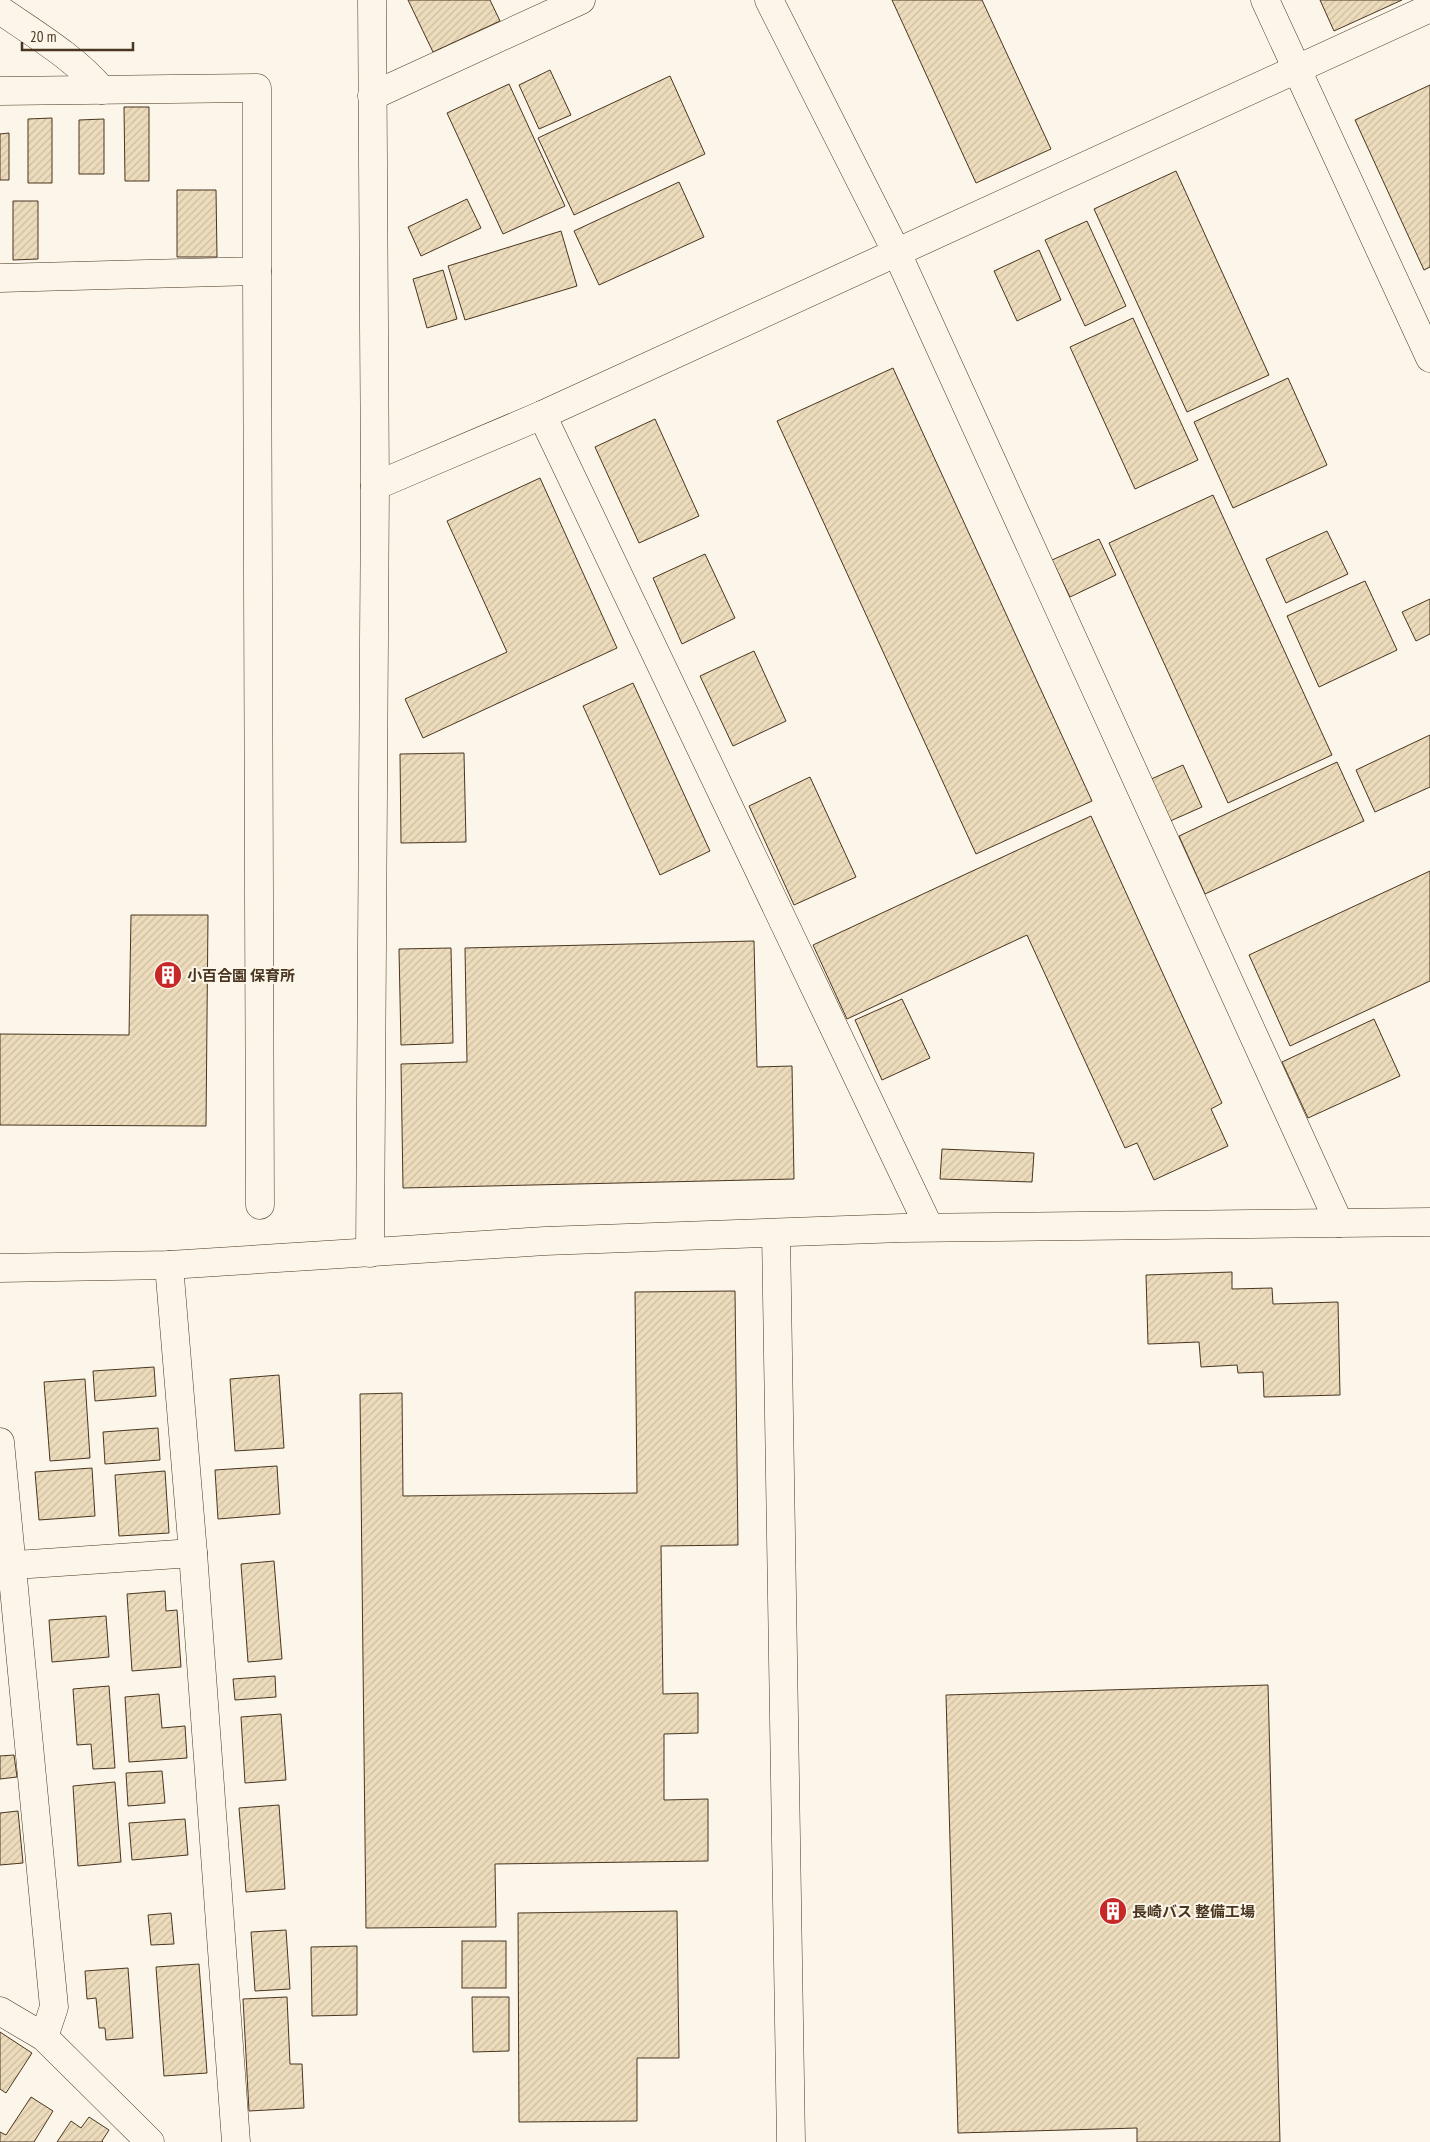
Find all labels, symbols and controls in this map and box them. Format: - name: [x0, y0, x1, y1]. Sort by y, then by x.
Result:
- scale bar: [22, 20, 134, 52]
- text: 20 m: [30, 27, 56, 46]
- building icon: 小百合園 保育所: [153, 960, 183, 990]
- place label: 小百合園 保育所: [187, 966, 295, 985]
- building icon: 長崎バス 整備工場: [1098, 1896, 1128, 1926]
- place label: 長崎バス 整備工場: [1132, 1902, 1255, 1921]

